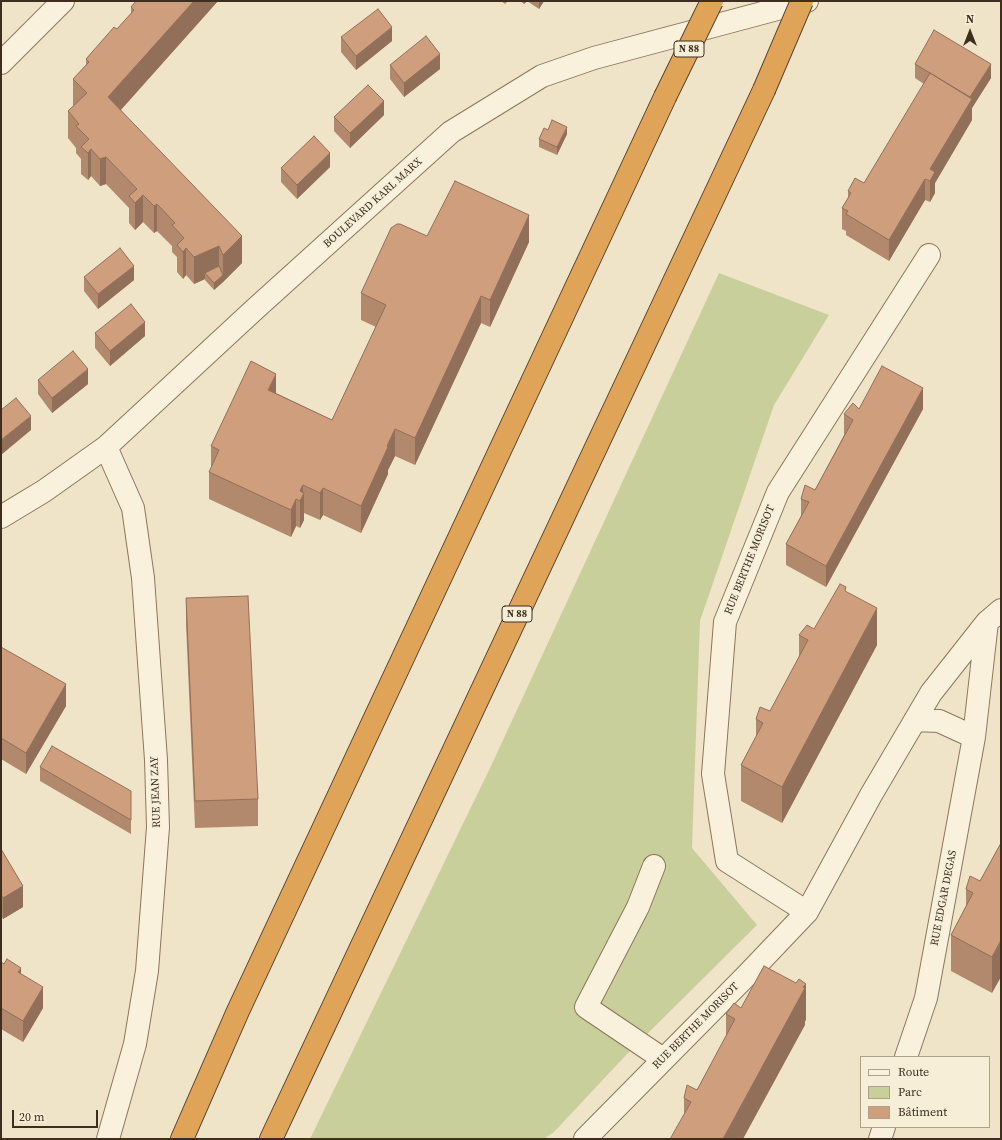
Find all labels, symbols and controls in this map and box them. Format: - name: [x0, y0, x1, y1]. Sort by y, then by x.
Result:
- north arrow: [950, 12, 990, 52]
- text: N: [966, 12, 974, 27]
- road number: N 88: [674, 41, 704, 57]
- street label: BOULEVARD KARL MARX: [321, 155, 425, 251]
- street label: RUE BERTHE MORISOT: [722, 503, 778, 617]
- road number: N 88: [502, 606, 532, 622]
- street label: RUE JEAN ZAY: [148, 756, 164, 828]
- street label: RUE EDGAR DEGAS: [928, 849, 960, 947]
- street label: RUE BERTHE MORISOT: [650, 980, 742, 1072]
- legend: [860, 1056, 990, 1128]
- text: Route: [898, 1064, 929, 1080]
- text: Parc: [898, 1084, 922, 1100]
- scale bar: [14, 1102, 100, 1128]
- text: Bâtiment: [898, 1104, 947, 1120]
- text: 20 m: [19, 1109, 45, 1125]

